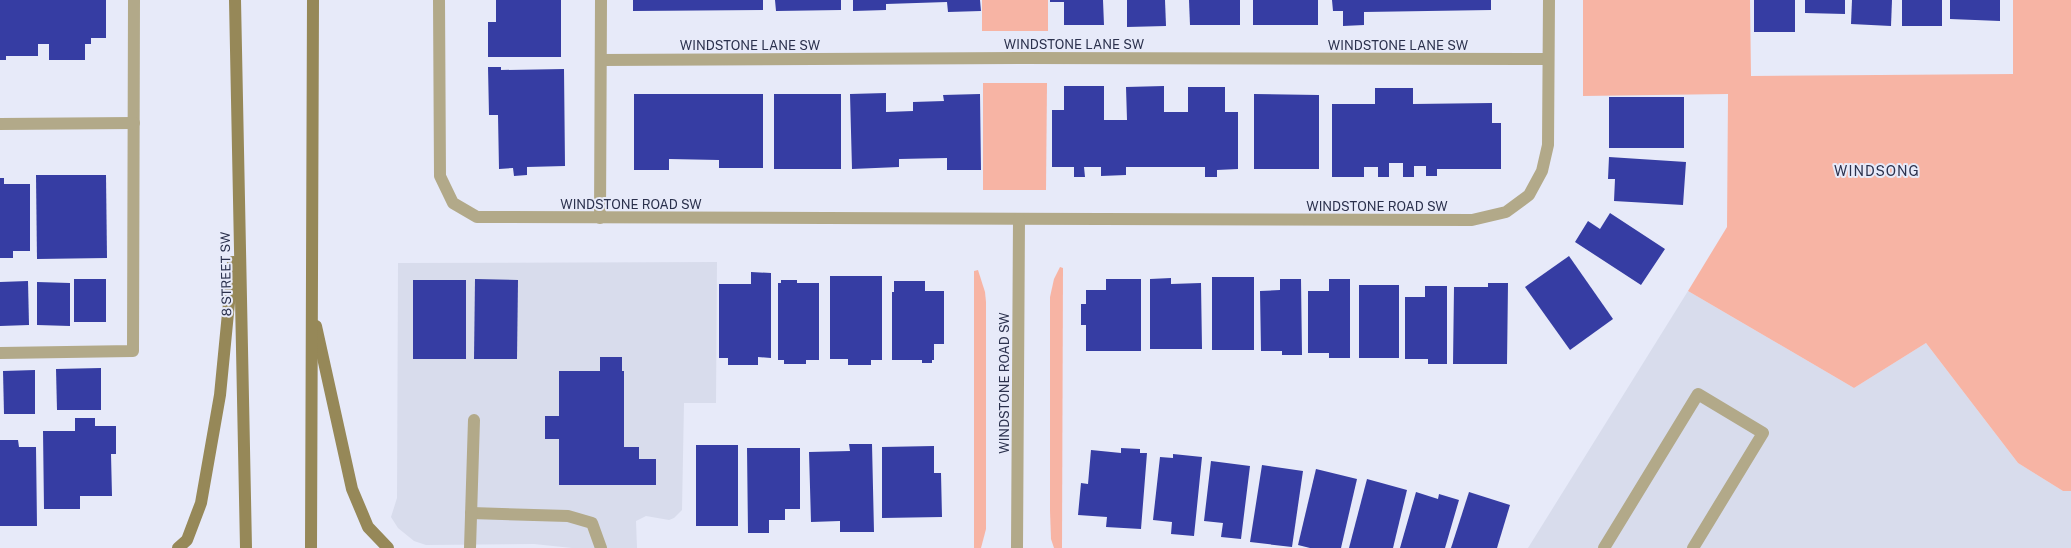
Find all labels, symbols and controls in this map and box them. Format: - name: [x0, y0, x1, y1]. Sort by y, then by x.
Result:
- street label: WINDSTONE LANE SW: [1004, 37, 1145, 52]
- street label: WINDSTONE LANE SW: [680, 38, 821, 53]
- street label: WINDSTONE LANE SW: [1328, 38, 1469, 53]
- district label: WINDSONG: [1834, 163, 1920, 179]
- street label: WINDSTONE ROAD SW: [560, 197, 702, 212]
- street label: WINDSTONE ROAD SW: [1306, 199, 1448, 214]
- street label: 8 STREET SW: [218, 231, 234, 316]
- street label: WINDSTONE ROAD SW: [997, 312, 1012, 454]

